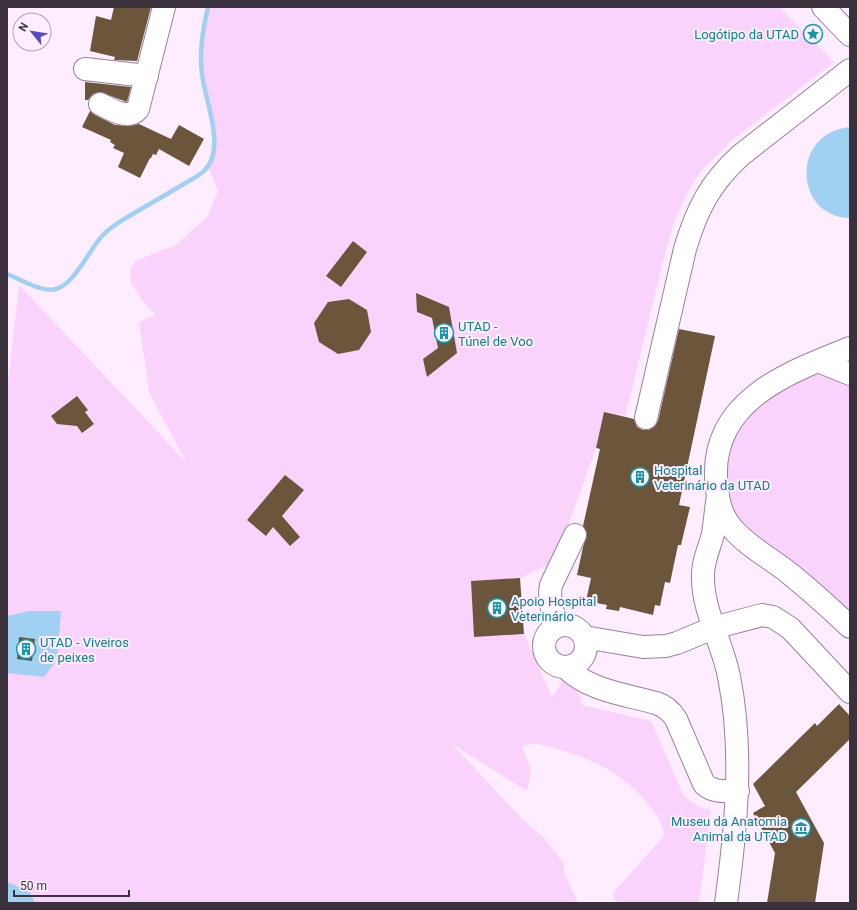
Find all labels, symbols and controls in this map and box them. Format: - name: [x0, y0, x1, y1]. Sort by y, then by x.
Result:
- north arrow: [12, 12, 52, 52]
- text: N: [16, 20, 31, 34]
- place icon: Logótipo da UTAD: [802, 23, 824, 45]
- place label: Logótipo da UTAD: [694, 27, 799, 42]
- place label: UTAD - Túnel de Voo: [458, 319, 533, 349]
- building icon: UTAD - Túnel de Voo: [433, 322, 455, 344]
- place label: Hospital Veterinário da UTAD: [654, 463, 770, 493]
- building icon: Hospital Veterinário da UTAD: [629, 466, 651, 488]
- place label: Apoio Hospital Veterinário: [511, 594, 596, 624]
- building icon: Apoio Hospital Veterinário: [486, 597, 508, 619]
- place label: UTAD - Viveiros de peixes: [40, 635, 129, 665]
- building icon: UTAD - Viveiros de peixes: [15, 638, 37, 660]
- place label: Museu da Anatomia Animal da UTAD: [671, 814, 787, 844]
- museum icon: Museu da Anatomia Animal da UTAD: [790, 817, 812, 839]
- scale bar: [14, 872, 129, 898]
- text: 50 m: [20, 879, 47, 893]

